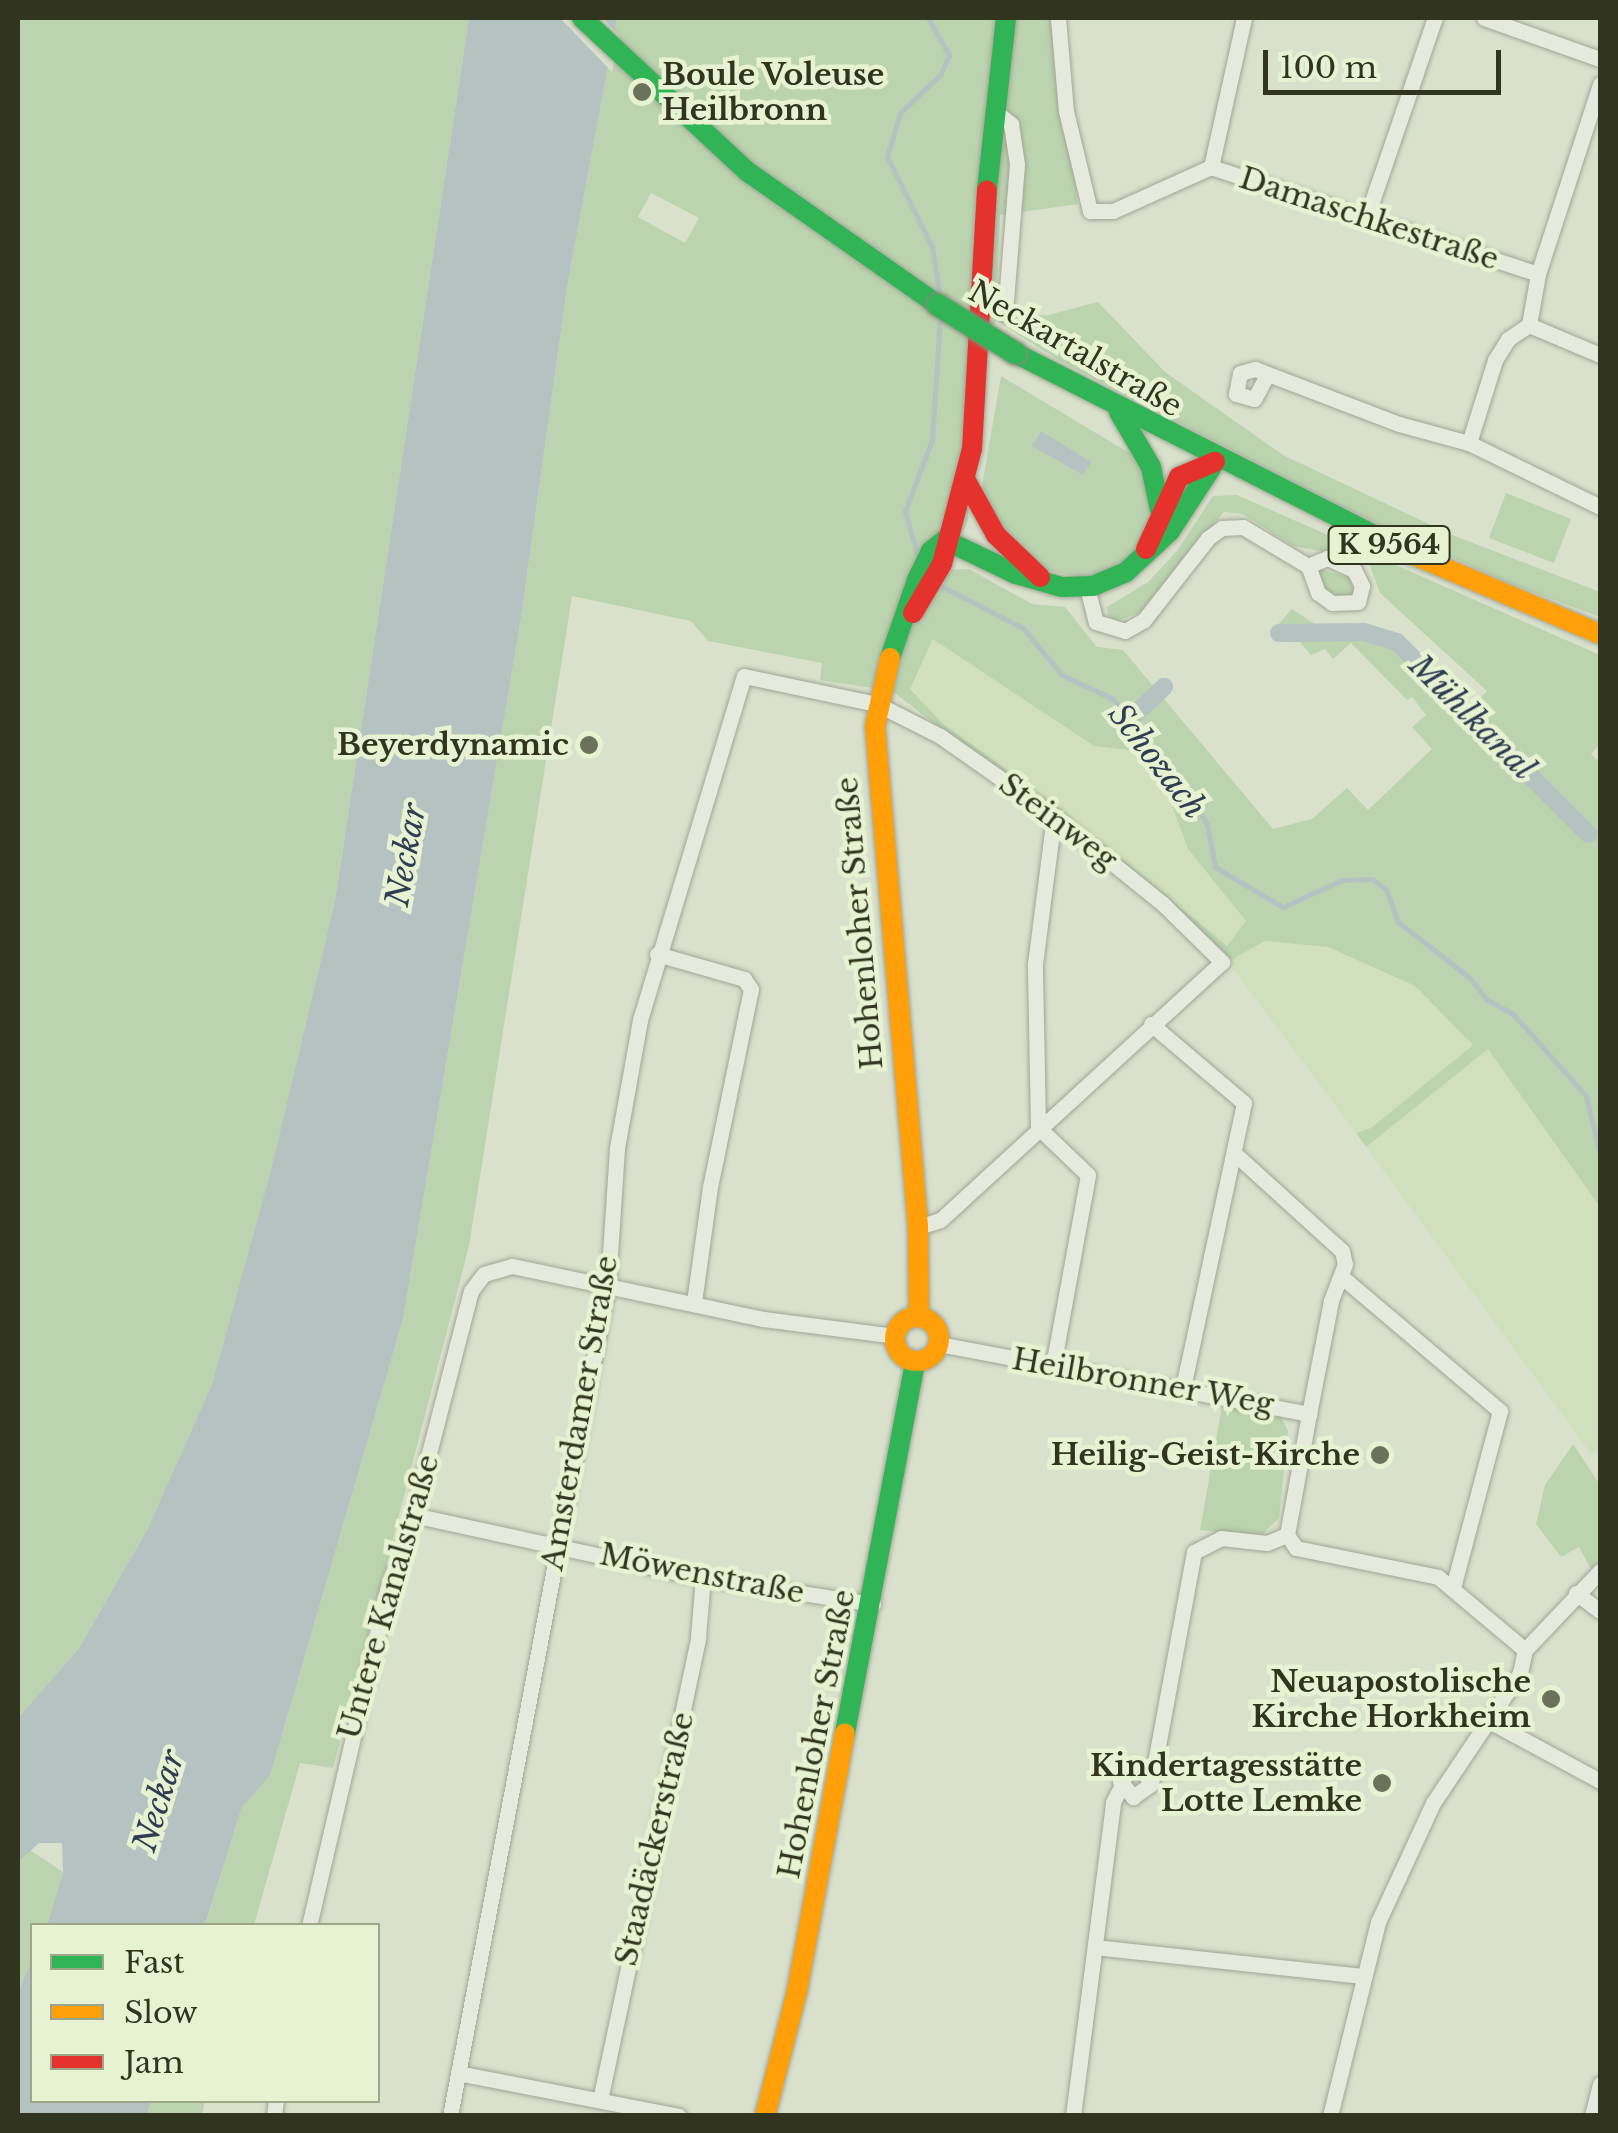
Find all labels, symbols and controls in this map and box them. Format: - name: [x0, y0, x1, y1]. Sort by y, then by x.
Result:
- scale bar: [1268, 30, 1506, 92]
- text: 100 m: [1280, 49, 1377, 86]
- place label: Boule Voleuse Heilbronn: [662, 57, 886, 128]
- marker: Boule Voleuse Heilbronn: [631, 81, 653, 103]
- street label: Damaschkestraße: [1235, 160, 1503, 278]
- street label: Neckartalstraße: [962, 273, 1188, 425]
- road number: K 9564: [1326, 522, 1452, 568]
- water label: Mühlkanal: [1401, 646, 1543, 788]
- water label: Schozach: [1100, 696, 1214, 826]
- place label: Beyerdynamic: [337, 727, 569, 763]
- marker: Beyerdynamic: [578, 734, 600, 756]
- street label: Steinweg: [992, 766, 1124, 878]
- street label: Hohenloher Straße: [829, 775, 891, 1071]
- water label: Neckar: [378, 801, 434, 909]
- street label: Amsterdamer Straße: [535, 1252, 625, 1574]
- street label: Heilbronner Weg: [1008, 1341, 1278, 1423]
- place label: Heilig-Geist-Kirche: [1051, 1437, 1360, 1473]
- marker: Heilig-Geist-Kirche: [1369, 1444, 1391, 1466]
- street label: Untere Kanalstraße: [331, 1451, 447, 1743]
- street label: Möwenstraße: [597, 1537, 807, 1611]
- street label: Hohenloher Straße: [771, 1586, 863, 1882]
- place label: Neuapostolische Kirche Horkheim: [1252, 1664, 1531, 1734]
- marker: Neuapostolische Kirche Horkheim: [1540, 1688, 1562, 1710]
- street label: Staadäckerstraße: [608, 1709, 702, 1969]
- water label: Neckar: [125, 1746, 193, 1856]
- place label: Kindertagesstätte Lotte Lemke: [1090, 1748, 1362, 1818]
- marker: Kindertagesstätte Lotte Lemke: [1371, 1772, 1393, 1794]
- legend: [30, 1923, 380, 2103]
- text: Fast: [124, 1944, 185, 1981]
- text: Slow: [124, 1994, 198, 2031]
- text: Jam: [124, 2044, 184, 2081]

